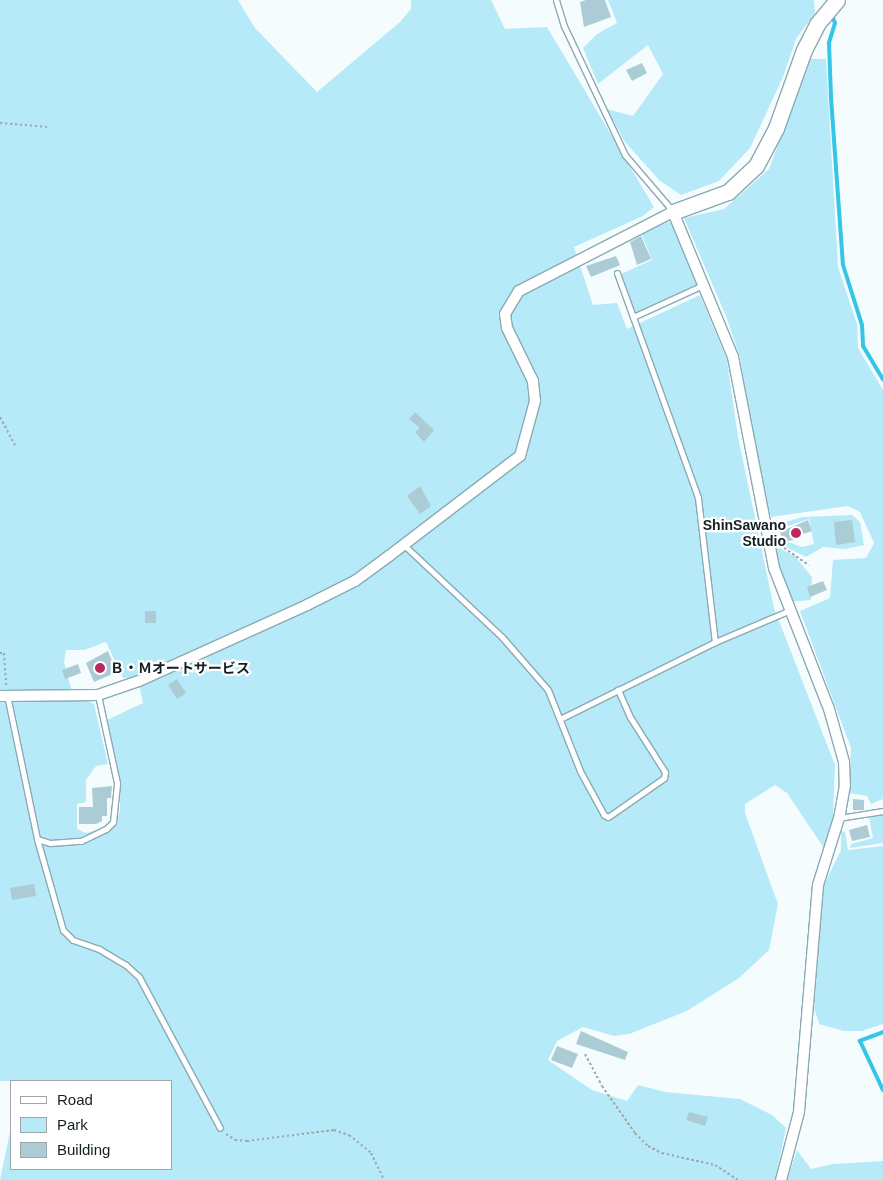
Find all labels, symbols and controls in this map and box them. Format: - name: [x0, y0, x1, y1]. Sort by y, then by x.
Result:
- place label: ShinSawano Studio: [703, 517, 786, 550]
- marker: ShinSawano Studio: [790, 527, 802, 539]
- place label: Ｂ・Ｍオートサービス: [110, 660, 250, 676]
- marker: Ｂ・Ｍオートサービス: [94, 662, 106, 674]
- legend: [10, 1080, 172, 1170]
- text: Road: [57, 1091, 93, 1108]
- text: Park: [57, 1116, 88, 1133]
- text: Building: [57, 1141, 110, 1158]

